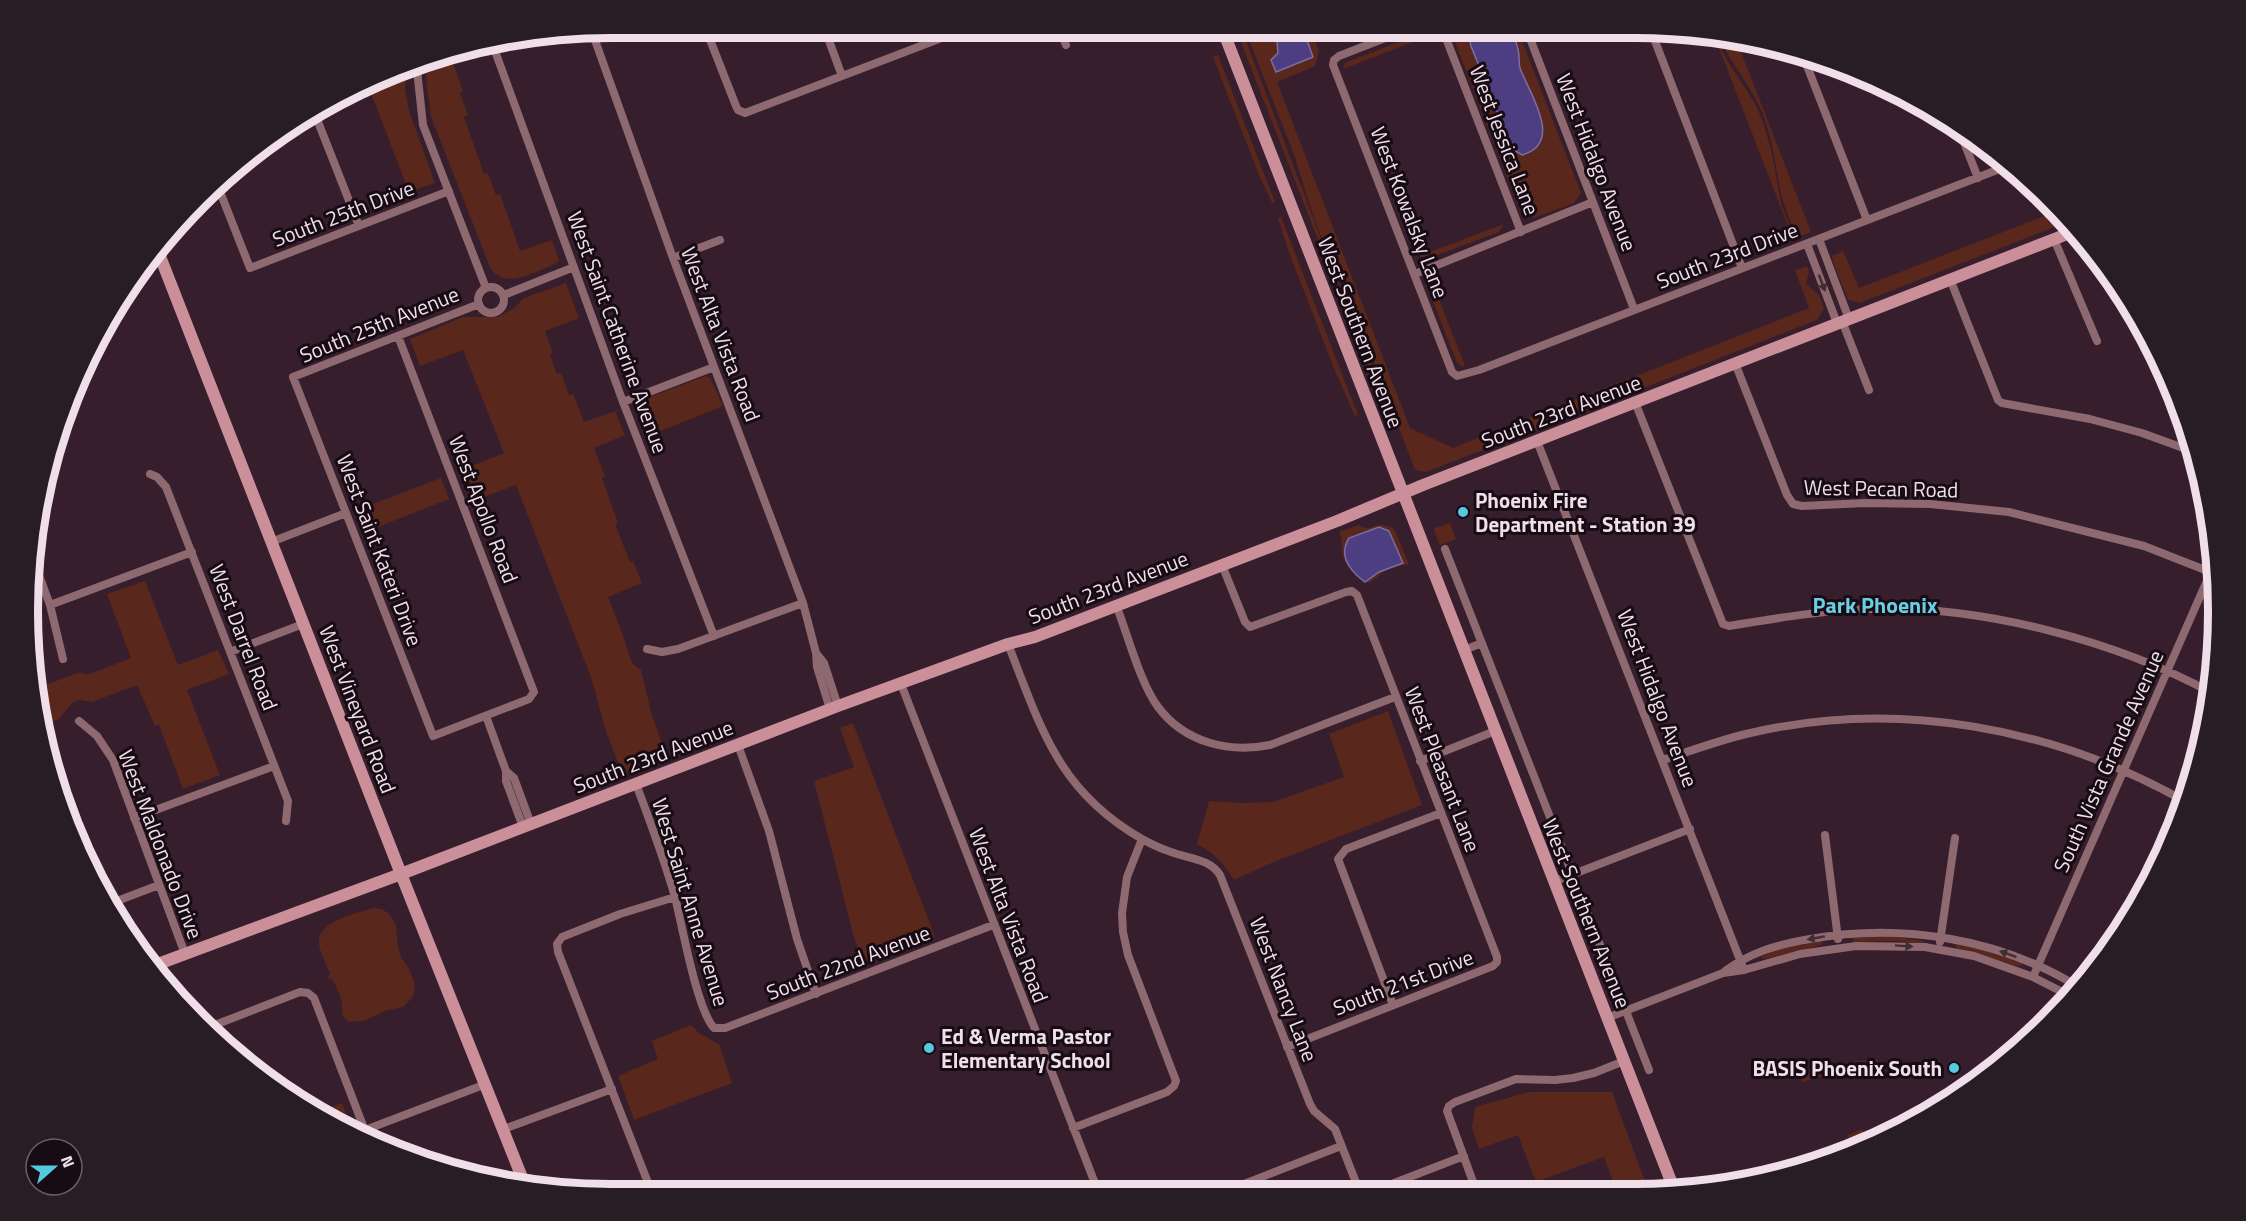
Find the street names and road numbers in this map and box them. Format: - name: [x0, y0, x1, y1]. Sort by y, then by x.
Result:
- street label: West Jessica Lane: [1462, 61, 1548, 219]
- street label: West Hidalgo Avenue: [1548, 69, 1646, 255]
- street label: West Kowalsky Lane: [1363, 122, 1457, 302]
- street label: South 25th Drive: [267, 171, 419, 255]
- street label: West Saint Catherine Avenue: [559, 206, 677, 458]
- street label: South 23rd Drive: [1652, 213, 1802, 297]
- street label: West Southern Avenue: [1310, 232, 1412, 432]
- street label: West Alta Vista Road: [673, 242, 769, 426]
- street label: South 25th Avenue: [294, 277, 464, 371]
- street label: South 23rd Avenue: [1476, 366, 1646, 456]
- street label: West Apollo Road: [441, 430, 527, 588]
- street label: West Saint Kateri Drive: [329, 449, 431, 651]
- street label: West Pecan Road: [1803, 471, 1959, 505]
- street label: South 23rd Avenue: [1023, 542, 1193, 632]
- street label: West Darrel Road: [201, 559, 287, 715]
- street label: West Hidalgo Avenue: [1609, 605, 1707, 791]
- street label: West Vineyard Road: [311, 620, 405, 798]
- street label: South Vista Grande Avenue: [2045, 645, 2171, 877]
- street label: West Pleasant Lane: [1397, 682, 1489, 856]
- street label: South 23rd Avenue: [568, 711, 738, 801]
- street label: West Maldonado Drive: [110, 745, 212, 943]
- street label: West Saint Anne Avenue: [644, 794, 738, 1010]
- street label: West Southern Avenue: [1534, 813, 1640, 1013]
- street label: West Alta Vista Road: [961, 823, 1057, 1007]
- street label: West Nancy Lane: [1242, 912, 1326, 1066]
- street label: South 22nd Avenue: [761, 916, 935, 1008]
- street label: South 21st Drive: [1328, 941, 1478, 1023]

